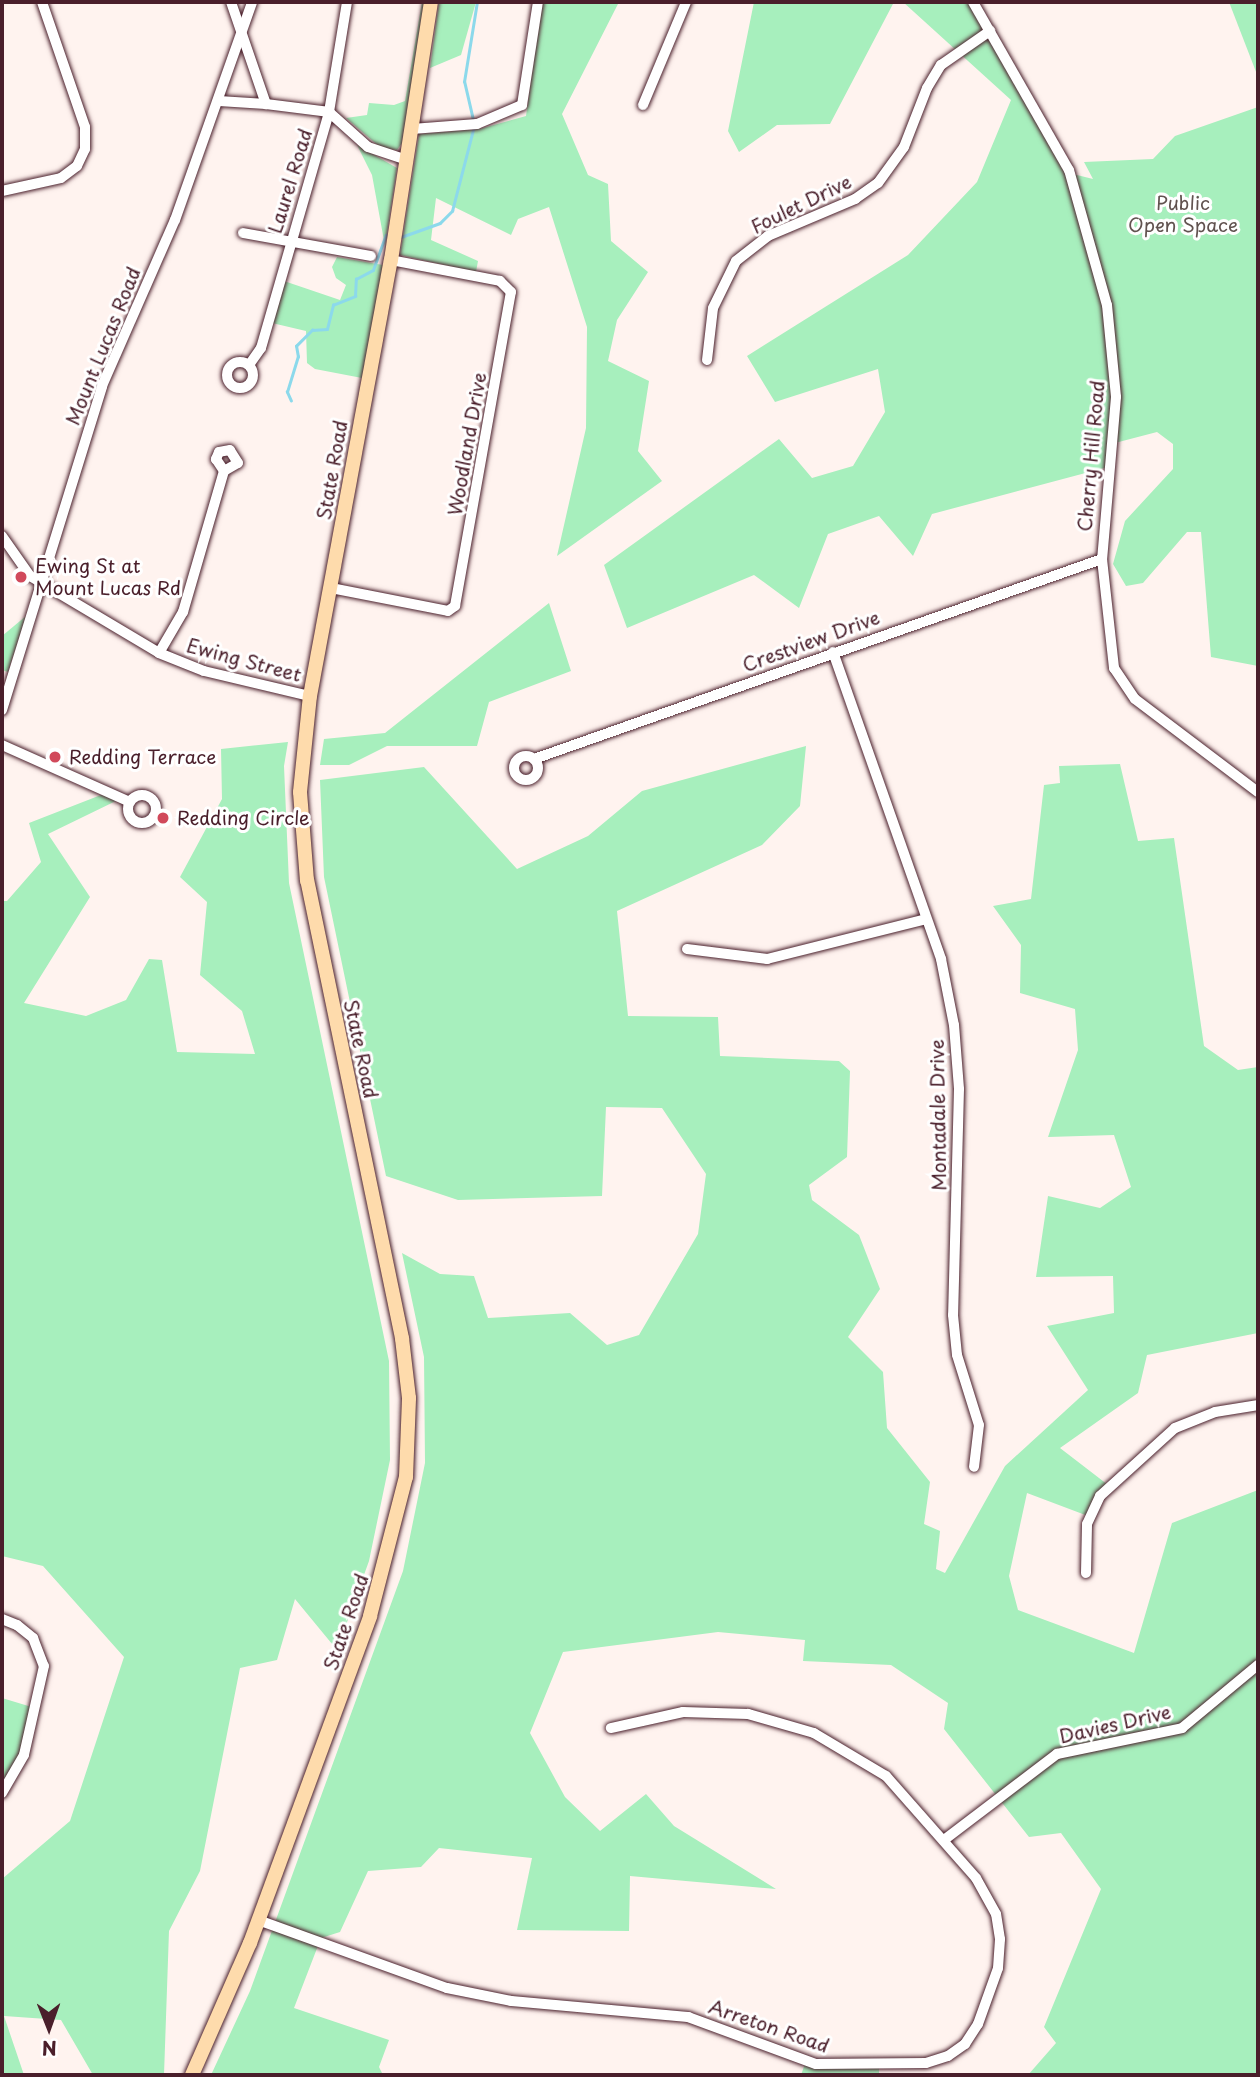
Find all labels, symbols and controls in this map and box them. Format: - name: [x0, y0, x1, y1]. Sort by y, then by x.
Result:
- street label: Laurel Road: [263, 126, 317, 236]
- street label: Foulet Drive: [746, 170, 856, 238]
- park label: Public Open Space: [1128, 192, 1238, 236]
- street label: Mount Lucas Road: [61, 264, 145, 428]
- street label: Woodland Drive: [443, 371, 491, 517]
- street label: Cherry Hill Road: [1073, 379, 1109, 533]
- street label: State Road: [312, 418, 352, 522]
- place label: Ewing St at Mount Lucas Rd: [35, 555, 182, 599]
- marker: Ewing St at Mount Lucas Rd: [13, 569, 29, 585]
- street label: Crestview Drive: [739, 606, 883, 676]
- street label: Ewing Street: [184, 634, 304, 686]
- place label: Redding Terrace: [69, 746, 216, 768]
- marker: Redding Terrace: [47, 749, 63, 765]
- place label: Redding Circle: [177, 807, 310, 829]
- marker: Redding Circle: [155, 810, 171, 826]
- street label: State Road: [339, 997, 383, 1101]
- street label: Montadale Drive: [925, 1039, 951, 1191]
- street label: State Road: [319, 1570, 373, 1674]
- street label: Davies Drive: [1057, 1700, 1173, 1748]
- north arrow: [14, 1993, 84, 2063]
- street label: Arreton Road: [706, 1995, 832, 2057]
- text: N: [42, 2035, 57, 2063]

